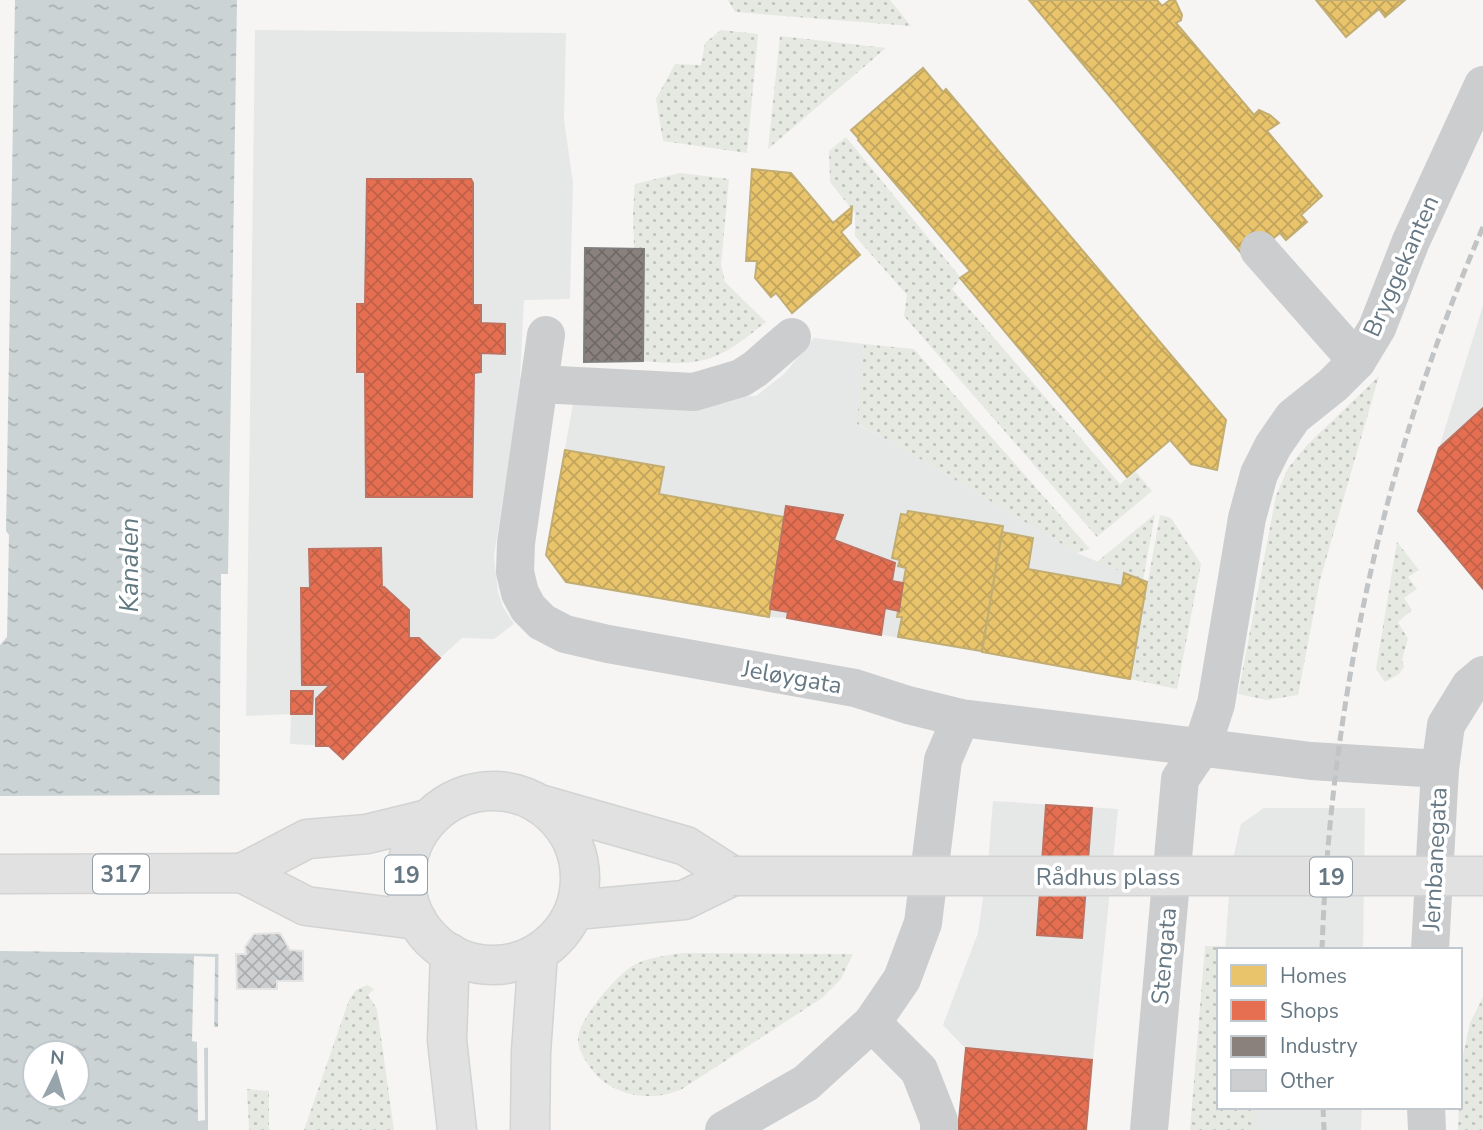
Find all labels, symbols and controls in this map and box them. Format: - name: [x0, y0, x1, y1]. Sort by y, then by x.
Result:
- street label: Bryggekanten: [1356, 190, 1446, 342]
- water label: Kanalen: [112, 518, 147, 612]
- street label: Jeløygata: [739, 652, 844, 702]
- street label: Jernbanegata: [1415, 786, 1455, 933]
- road number: 317: [93, 854, 149, 894]
- road number: 19: [385, 856, 427, 894]
- road number: 19: [1310, 858, 1352, 897]
- street label: Rådhus plass: [1036, 861, 1180, 893]
- street label: Stengata: [1144, 906, 1184, 1006]
- legend: [1217, 948, 1462, 1109]
- text: Homes: [1280, 962, 1347, 990]
- text: Shops: [1280, 997, 1339, 1025]
- text: Industry: [1280, 1032, 1358, 1060]
- north arrow: [21, 1039, 91, 1109]
- text: N: [49, 1044, 66, 1072]
- text: Other: [1280, 1067, 1335, 1095]

